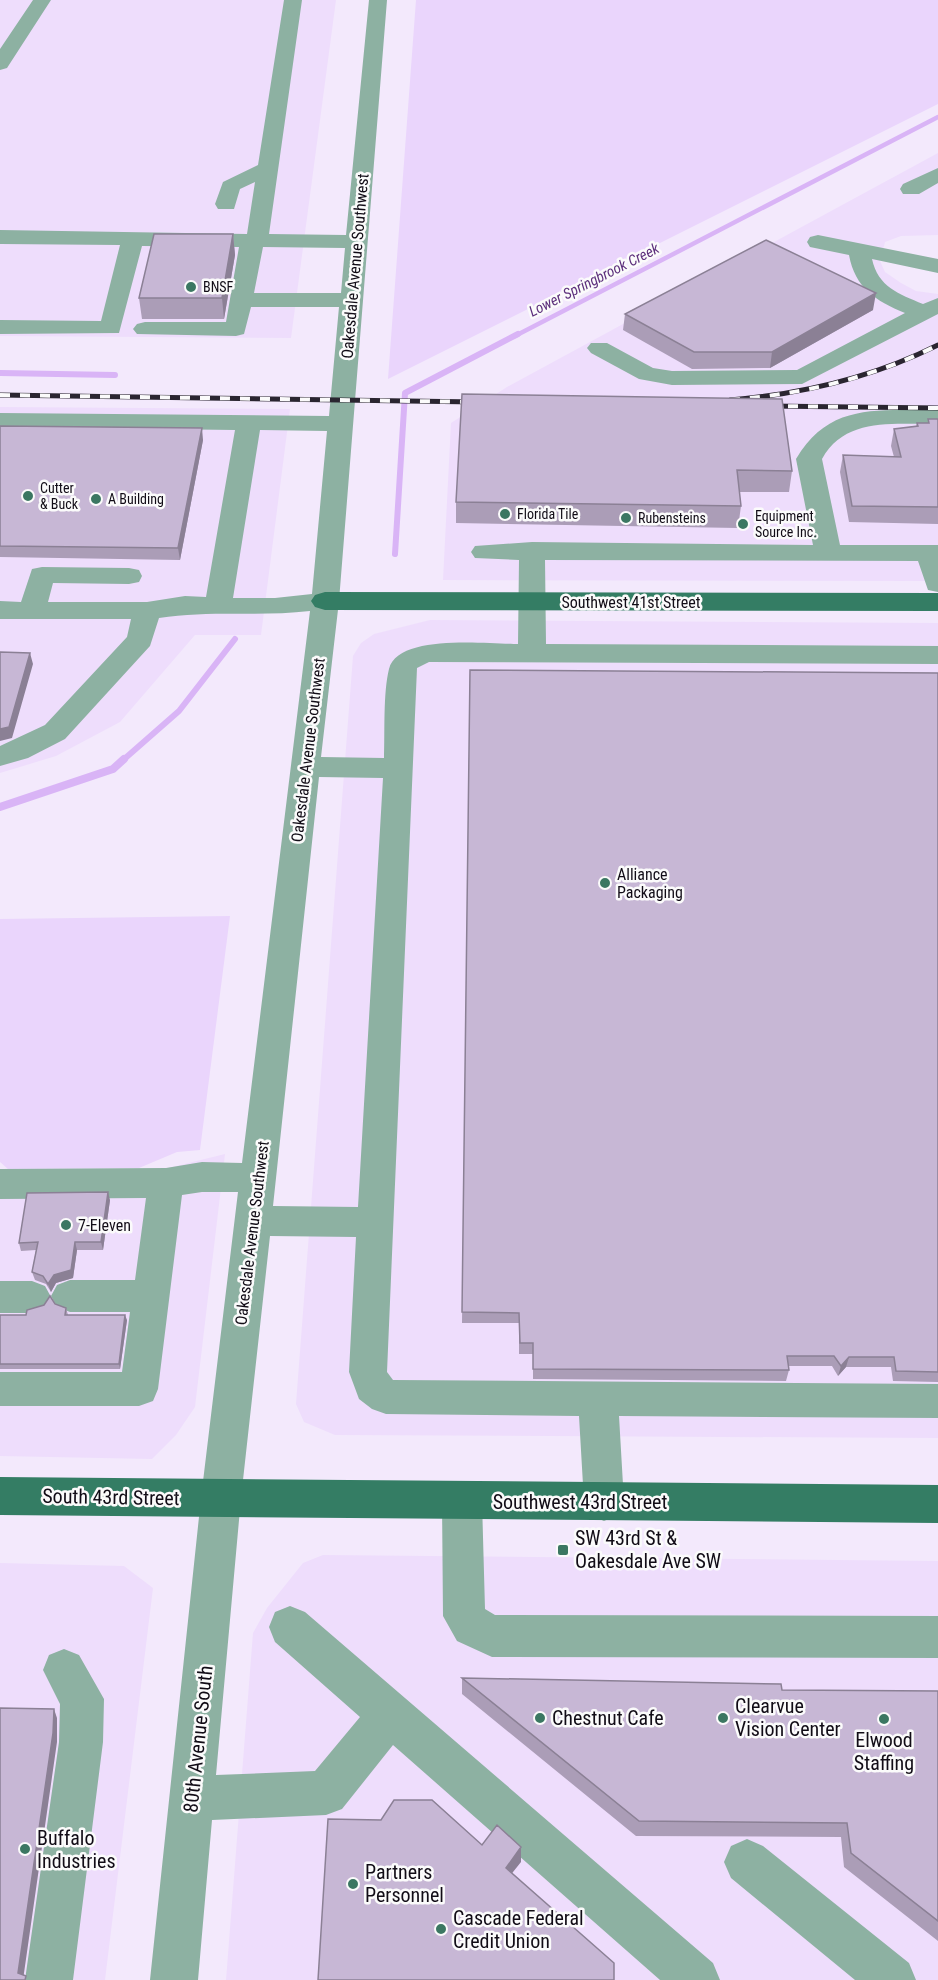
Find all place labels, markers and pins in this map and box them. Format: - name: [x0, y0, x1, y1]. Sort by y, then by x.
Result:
- place label: BNSF: [203, 279, 234, 295]
- marker: BNSF: [184, 280, 198, 294]
- place label: Cutter & Buck: [40, 480, 79, 512]
- marker: Cutter & Buck: [21, 489, 35, 503]
- place label: A Building: [108, 491, 164, 507]
- marker: A Building: [89, 492, 103, 506]
- place label: Florida Tile: [517, 506, 579, 522]
- marker: Florida Tile: [498, 507, 512, 521]
- place label: Equipment Source Inc.: [755, 508, 817, 540]
- place label: Rubensteins: [638, 510, 706, 526]
- marker: Rubensteins: [619, 511, 633, 525]
- marker: Equipment Source Inc.: [736, 517, 750, 531]
- place label: Alliance Packaging: [617, 865, 683, 902]
- marker: Alliance Packaging: [598, 876, 612, 890]
- place label: 7-Eleven: [78, 1216, 131, 1235]
- marker: 7-Eleven: [59, 1218, 73, 1232]
- place label: SW 43rd St & Oakesdale Ave SW: [575, 1526, 721, 1573]
- marker: SW 43rd St & Oakesdale Ave SW: [556, 1543, 570, 1557]
- place label: Clearvue Vision Center: [735, 1694, 841, 1741]
- place label: Chestnut Cafe: [552, 1706, 664, 1730]
- marker: Chestnut Cafe: [533, 1711, 547, 1725]
- marker: Clearvue Vision Center: [716, 1711, 730, 1725]
- marker: Elwood Staffing: [877, 1712, 891, 1726]
- place label: Elwood Staffing: [854, 1728, 914, 1775]
- place label: Buffalo Industries: [37, 1826, 116, 1873]
- marker: Buffalo Industries: [18, 1842, 32, 1856]
- place label: Partners Personnel: [365, 1860, 444, 1907]
- marker: Partners Personnel: [346, 1877, 360, 1891]
- place label: Cascade Federal Credit Union: [453, 1906, 584, 1953]
- marker: Cascade Federal Credit Union: [434, 1922, 448, 1936]

